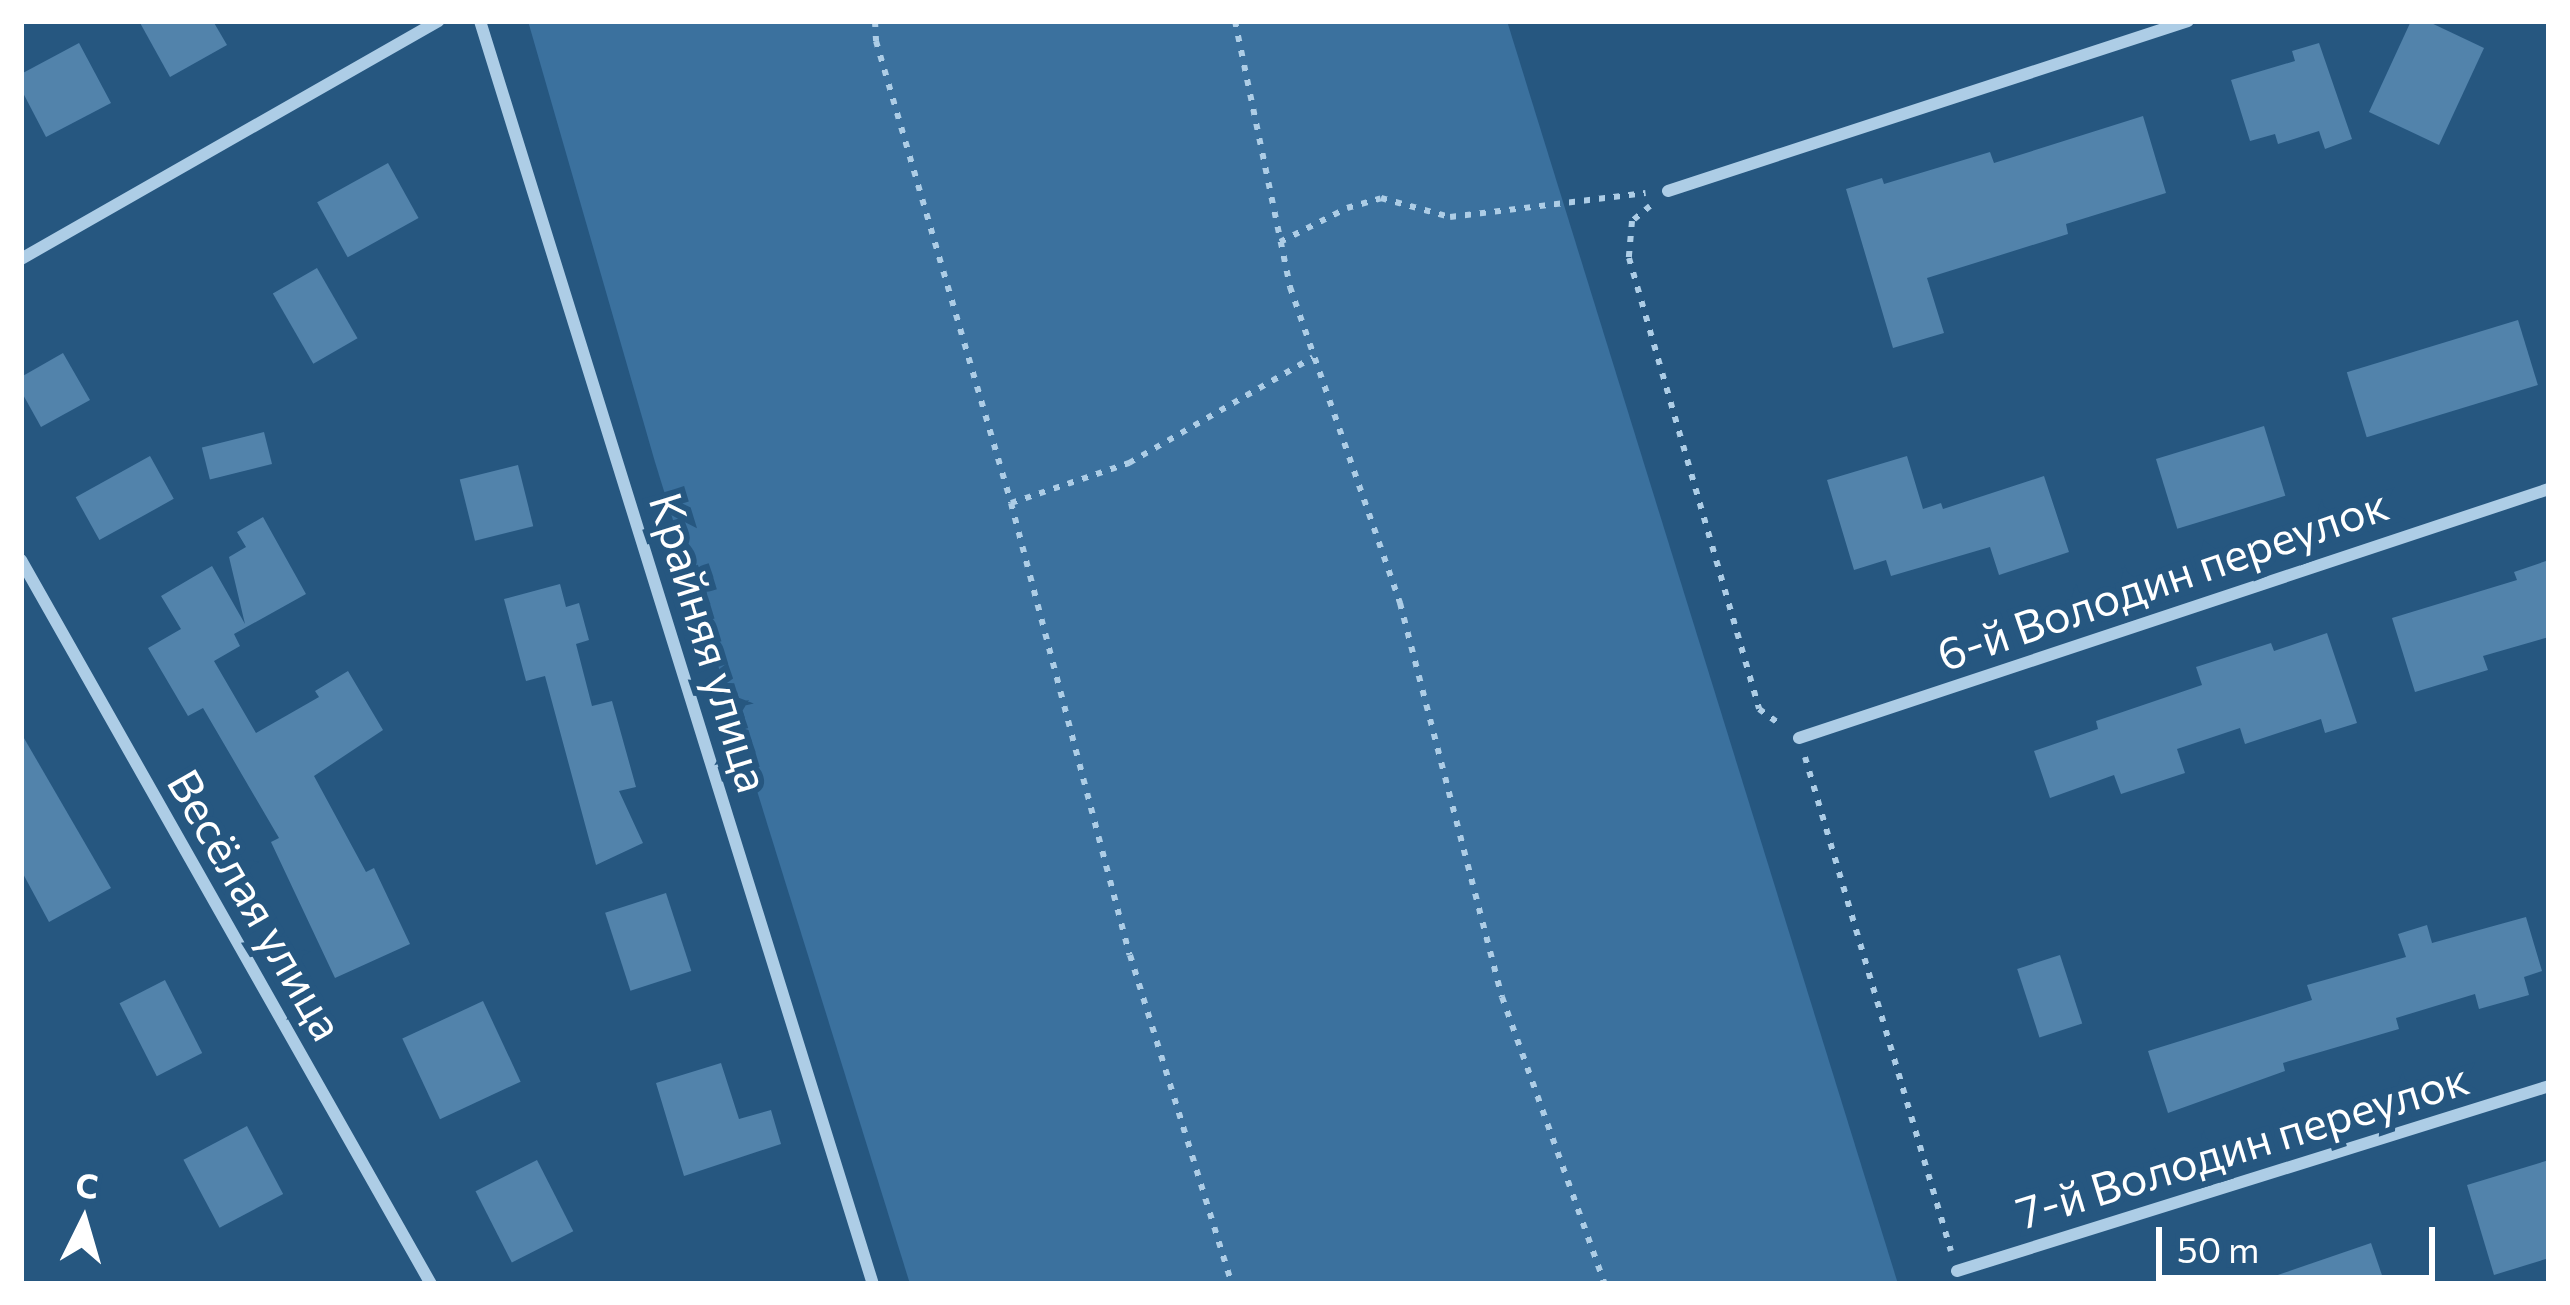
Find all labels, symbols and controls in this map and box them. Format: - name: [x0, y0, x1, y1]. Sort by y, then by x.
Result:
- street label: 6-й Володин переулок: [1930, 475, 2394, 681]
- street label: Крайняя улица: [640, 486, 782, 798]
- street label: Весёлая улица: [158, 759, 356, 1049]
- street label: 7-й Володин переулок: [2010, 1050, 2474, 1238]
- north arrow: [24, 1161, 144, 1281]
- text: С: [74, 1163, 100, 1206]
- scale bar: [2162, 1203, 2441, 1277]
- text: 50 m: [2177, 1226, 2259, 1270]

